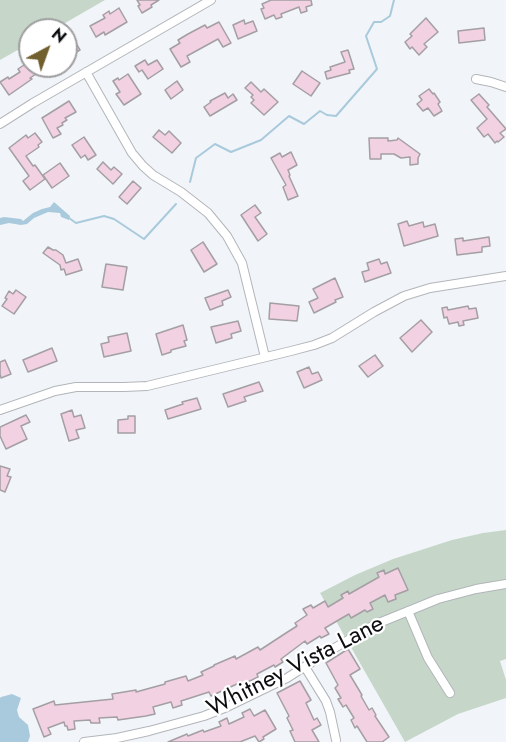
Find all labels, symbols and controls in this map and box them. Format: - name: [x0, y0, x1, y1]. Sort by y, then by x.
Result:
- north arrow: [18, 18, 78, 78]
- text: N: [46, 23, 71, 48]
- street label: Whitney Vista Lane: [203, 610, 389, 724]

